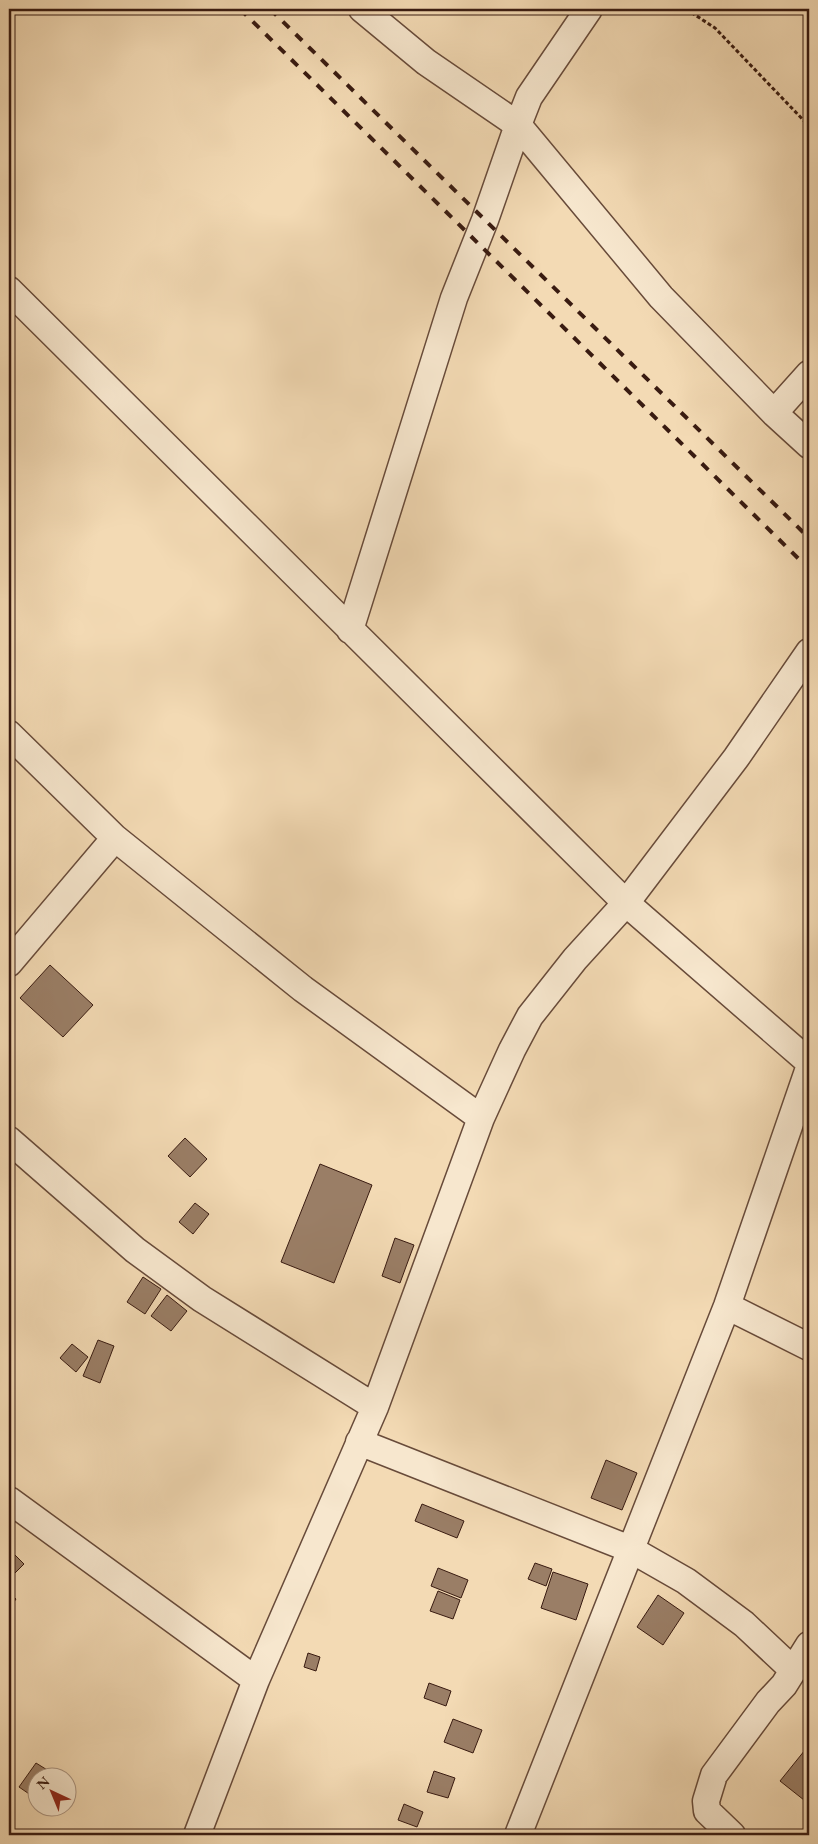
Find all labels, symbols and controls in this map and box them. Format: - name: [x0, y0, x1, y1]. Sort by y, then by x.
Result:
- north arrow: [28, 1766, 78, 1816]
- text: N: [33, 1772, 54, 1793]

